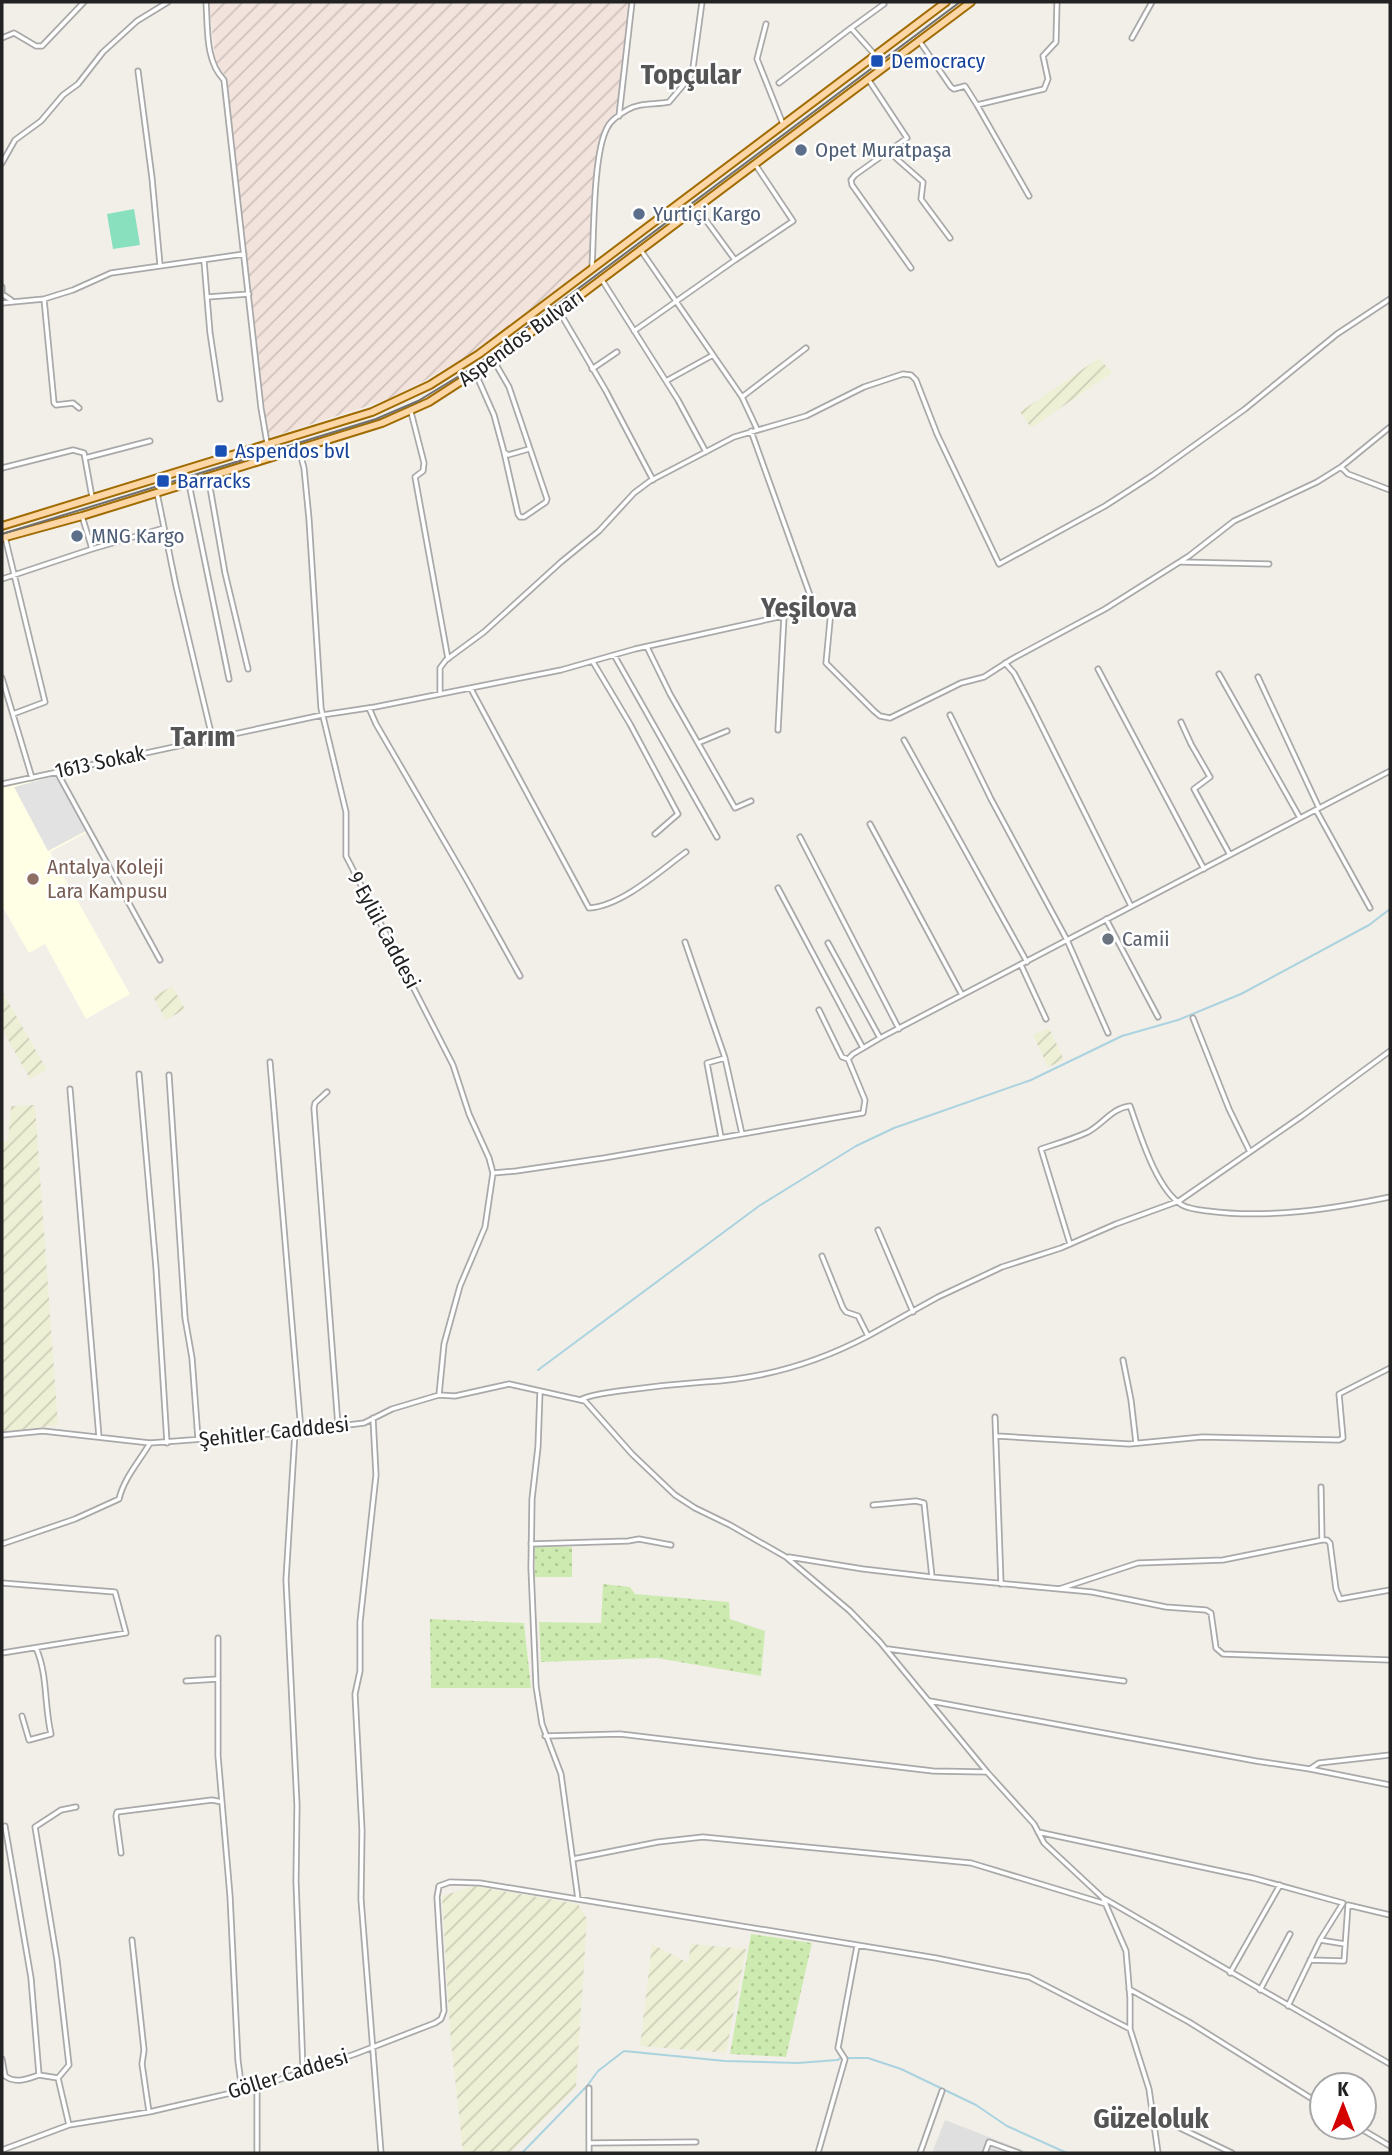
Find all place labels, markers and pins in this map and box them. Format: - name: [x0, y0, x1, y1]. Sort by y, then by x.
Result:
- place label: Democracy: [891, 48, 986, 74]
- marker: Democracy: [869, 53, 885, 69]
- place label: Opet Muratpaşa: [815, 137, 952, 163]
- marker: Opet Muratpaşa: [793, 142, 809, 158]
- place label: Yurtiçi Kargo: [653, 201, 761, 227]
- marker: Yurtiçi Kargo: [631, 206, 647, 222]
- place label: Aspendos bvl: [235, 438, 350, 464]
- marker: Aspendos bvl: [213, 443, 229, 459]
- place label: Barracks: [177, 468, 251, 494]
- marker: Barracks: [155, 473, 171, 489]
- place label: MNG Kargo: [91, 523, 185, 549]
- marker: MNG Kargo: [69, 528, 85, 544]
- place label: Antalya Koleji Lara Kampusu: [47, 854, 168, 904]
- marker: Antalya Koleji Lara Kampusu: [25, 871, 41, 887]
- place label: Camii: [1122, 926, 1169, 952]
- marker: Camii: [1100, 931, 1116, 947]

